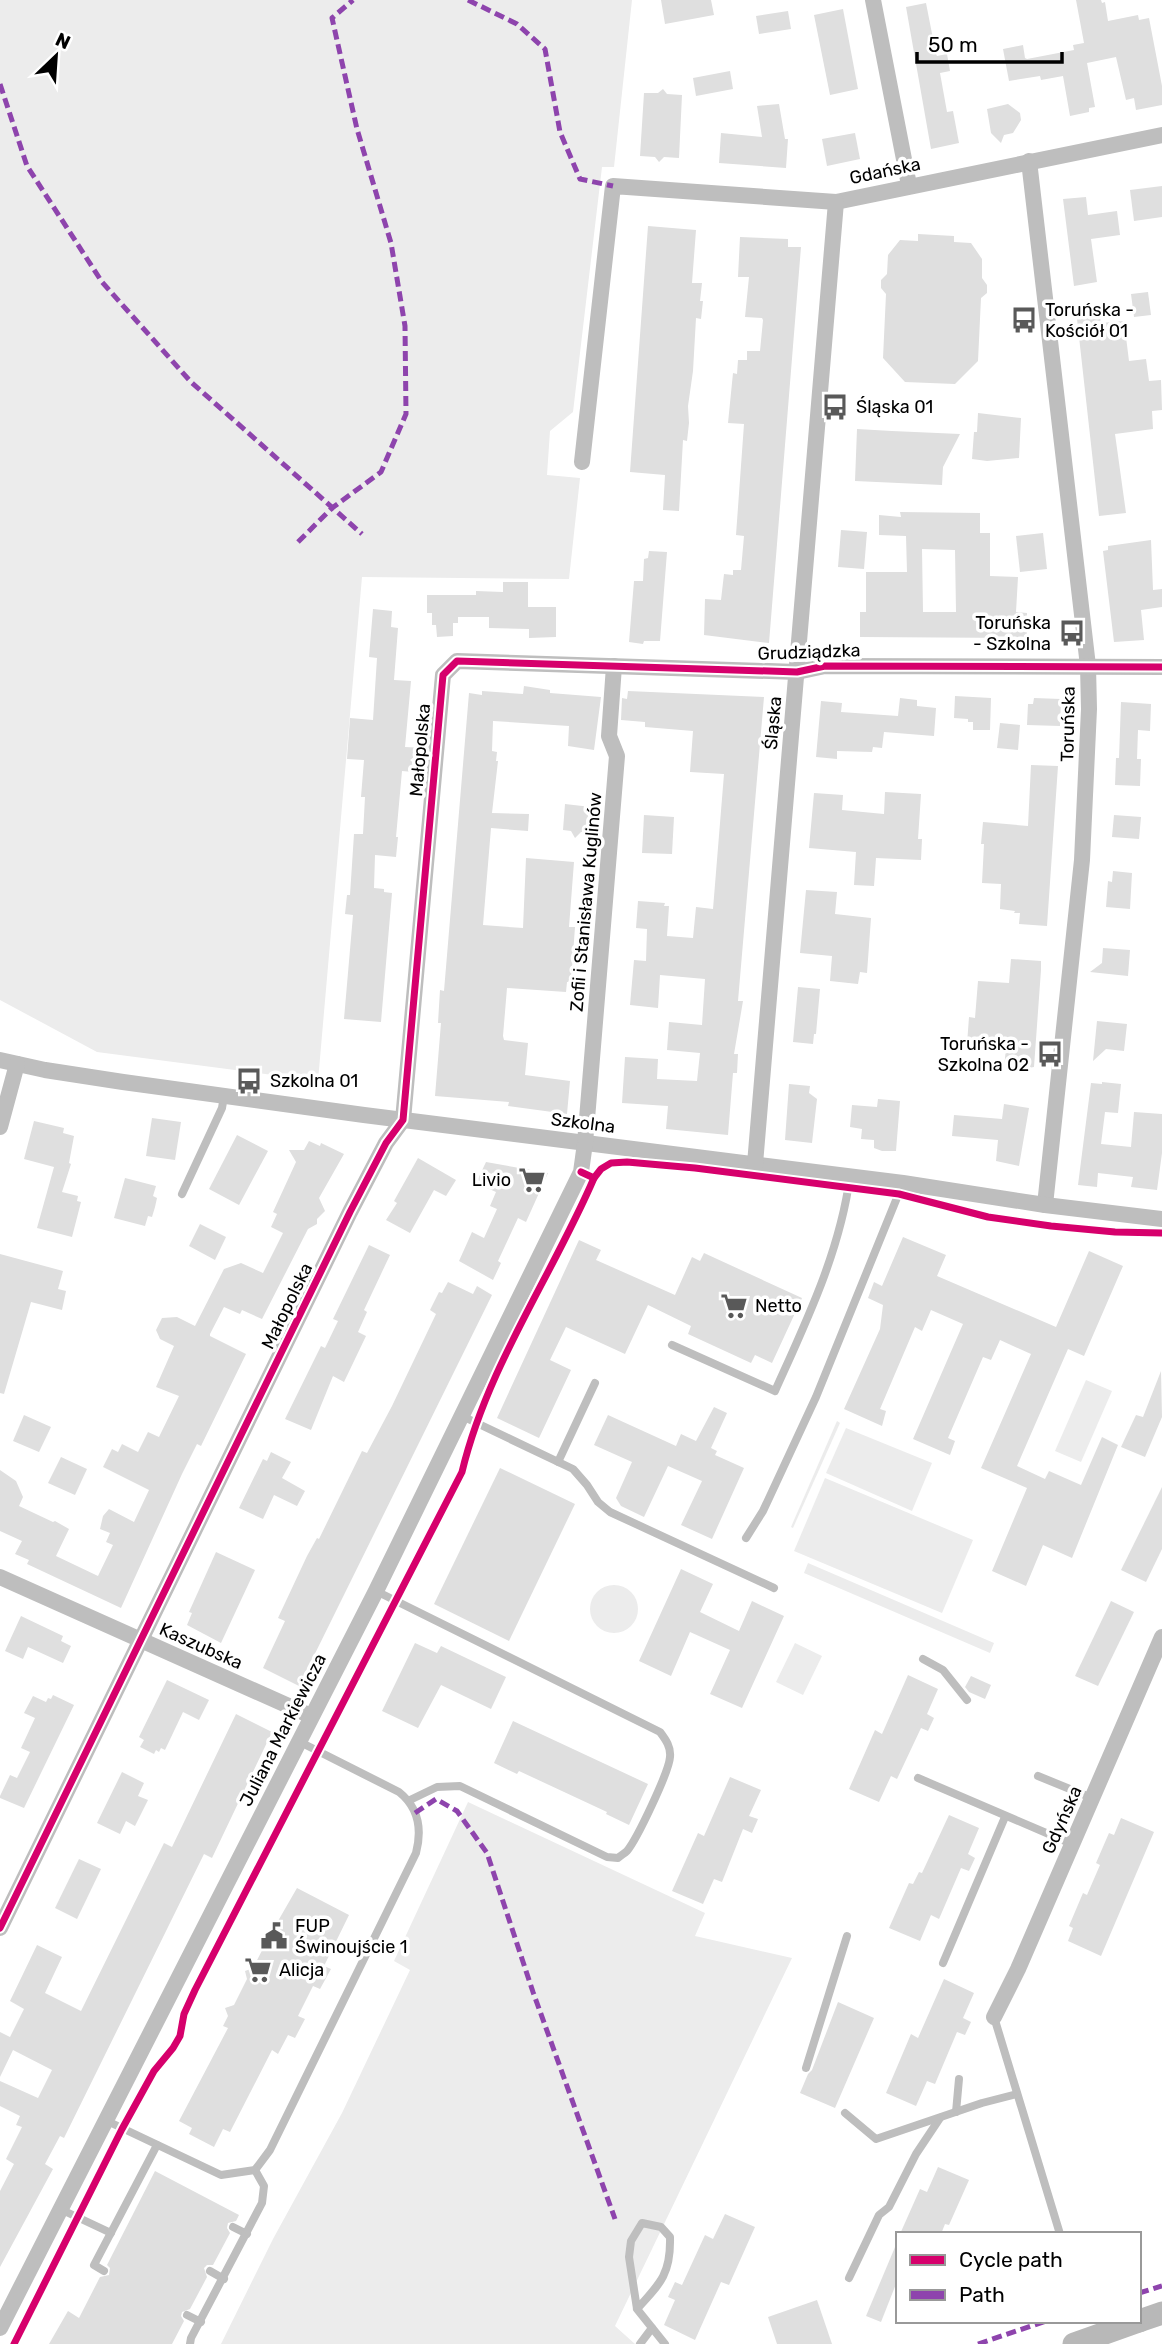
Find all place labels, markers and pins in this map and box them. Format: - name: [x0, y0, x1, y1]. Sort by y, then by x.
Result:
- place label: Toruńska - Kościół 01: [1045, 299, 1134, 342]
- bus stop icon: Toruńska - Kościół 01: [1009, 305, 1039, 335]
- bus stop icon: Śląska 01: [820, 392, 850, 422]
- place label: Śląska 01: [856, 396, 933, 418]
- place label: Toruńska - Szkolna: [973, 612, 1051, 655]
- bus stop icon: Toruńska - Szkolna: [1057, 618, 1087, 648]
- place label: Toruńska - Szkolna 02: [938, 1033, 1029, 1076]
- bus stop icon: Toruńska - Szkolna 02: [1035, 1039, 1065, 1069]
- bus stop icon: Szkolna 01: [234, 1066, 264, 1096]
- place label: Szkolna 01: [270, 1070, 358, 1092]
- supermarket icon: Livio: [517, 1165, 547, 1195]
- place label: Livio: [472, 1169, 511, 1191]
- supermarket icon: Netto: [719, 1291, 749, 1321]
- place label: Netto: [755, 1295, 802, 1317]
- place label: FUP Świnoujście 1: [295, 1915, 407, 1958]
- public building icon: FUP Świnoujście 1: [259, 1921, 289, 1951]
- supermarket icon: Alicja: [243, 1955, 273, 1985]
- place label: Alicja: [279, 1959, 324, 1981]

